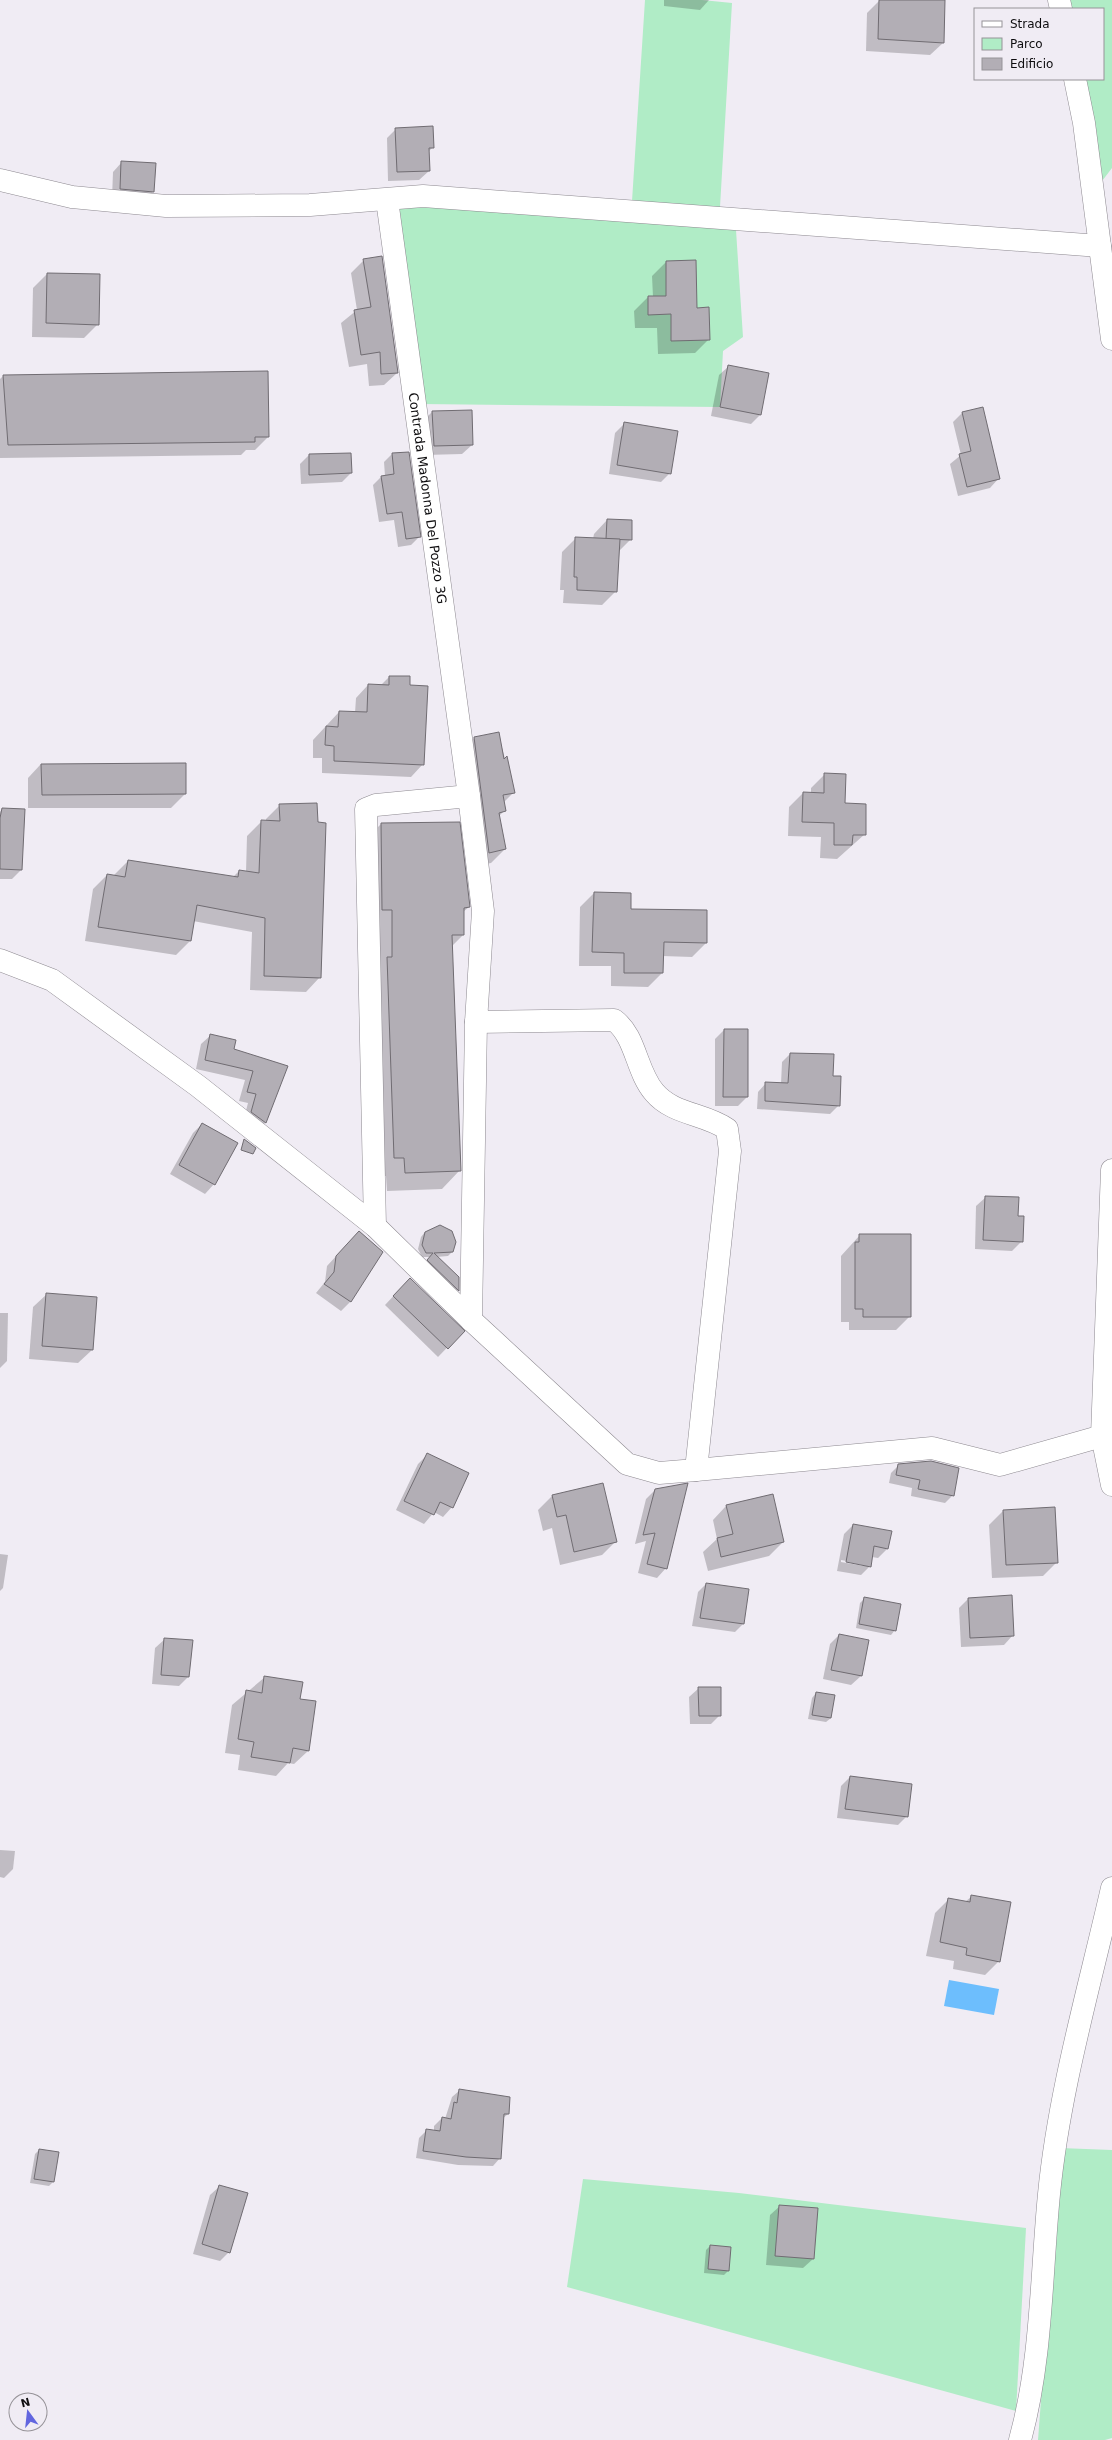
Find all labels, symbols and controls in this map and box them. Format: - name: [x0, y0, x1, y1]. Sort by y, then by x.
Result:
- legend: [974, 8, 1104, 80]
- text: Strada: [1010, 17, 1050, 31]
- text: Parco: [1010, 37, 1043, 51]
- text: Edificio: [1010, 57, 1053, 71]
- street label: Contrada Madonna Del Pozzo 3G: [406, 392, 450, 605]
- north arrow: [8, 2392, 48, 2432]
- text: N: [19, 2395, 32, 2410]

